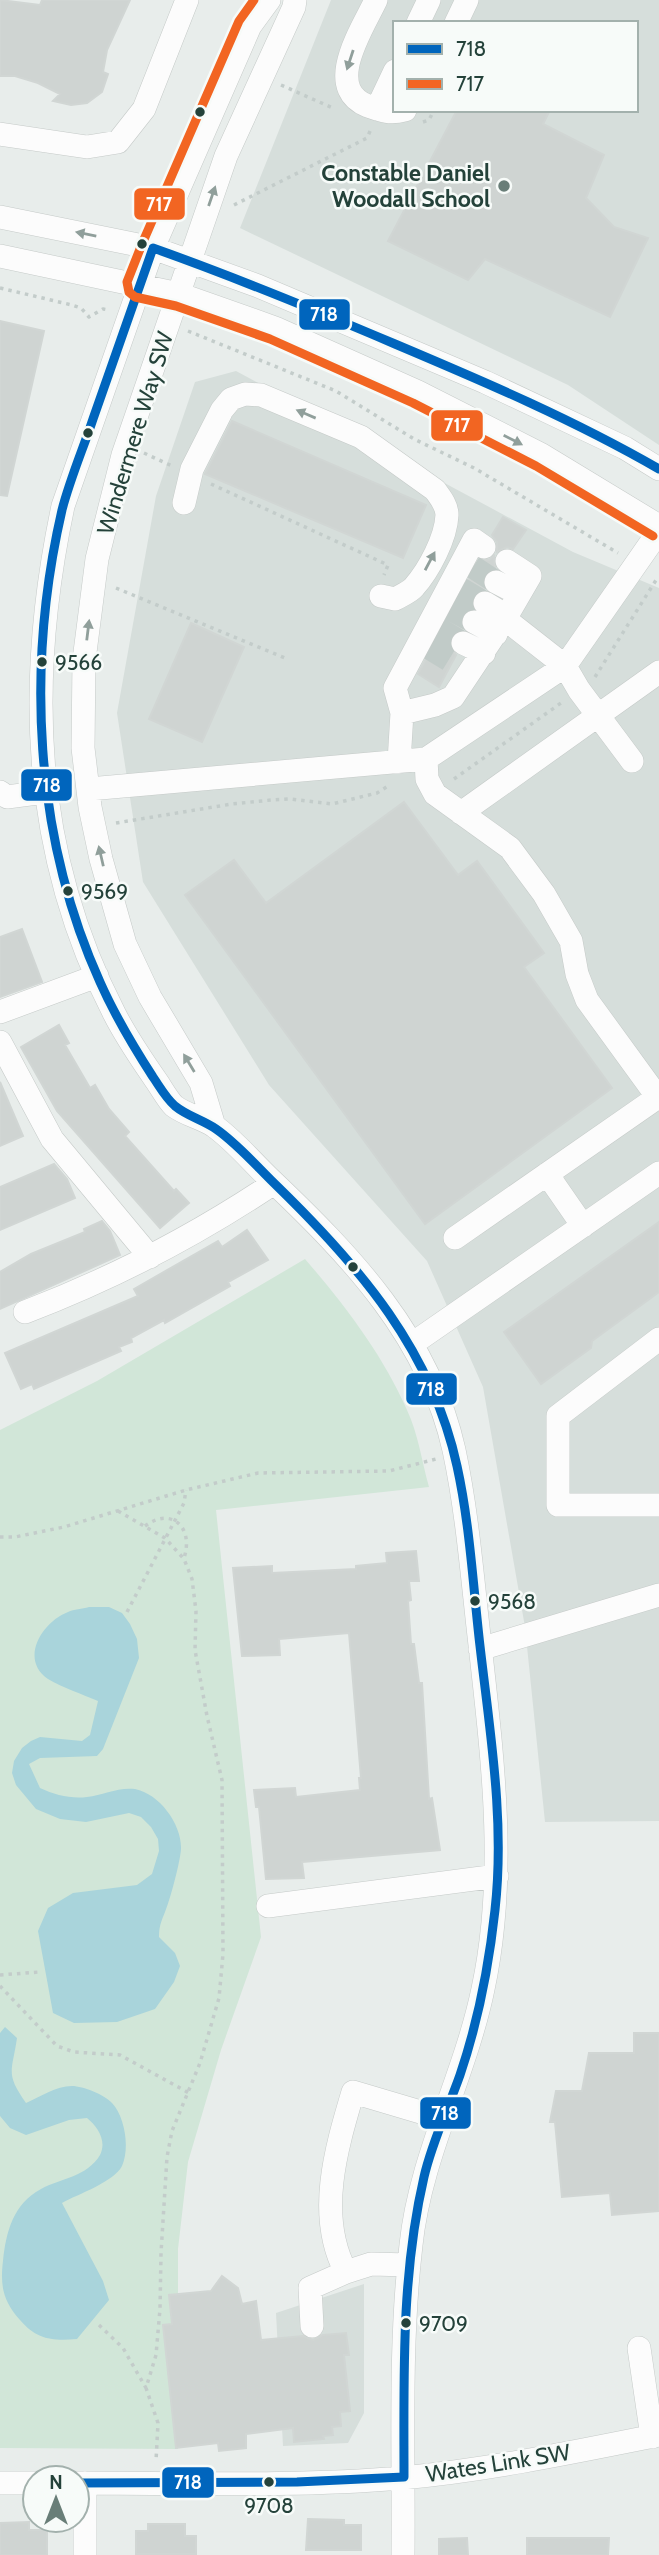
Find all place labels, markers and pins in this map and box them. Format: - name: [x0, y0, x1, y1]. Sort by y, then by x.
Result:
- unlabelled marker: [193, 105, 207, 119]
- place label: Constable Daniel Woodall School: [321, 159, 490, 213]
- marker: Constable Daniel Woodall School: [496, 178, 512, 194]
- unlabelled marker: [135, 237, 149, 251]
- unlabelled marker: [81, 426, 95, 440]
- place label: 9566: [55, 650, 102, 675]
- marker: 9566: [35, 655, 49, 669]
- place label: 9569: [81, 879, 128, 904]
- marker: 9569: [61, 884, 75, 898]
- unlabelled marker: [346, 1260, 360, 1274]
- place label: 9568: [488, 1589, 536, 1614]
- marker: 9568: [468, 1594, 482, 1608]
- place label: 9709: [419, 2311, 468, 2336]
- marker: 9709: [399, 2316, 413, 2330]
- marker: 9708: [262, 2475, 276, 2489]
- place label: 9708: [244, 2493, 294, 2518]

